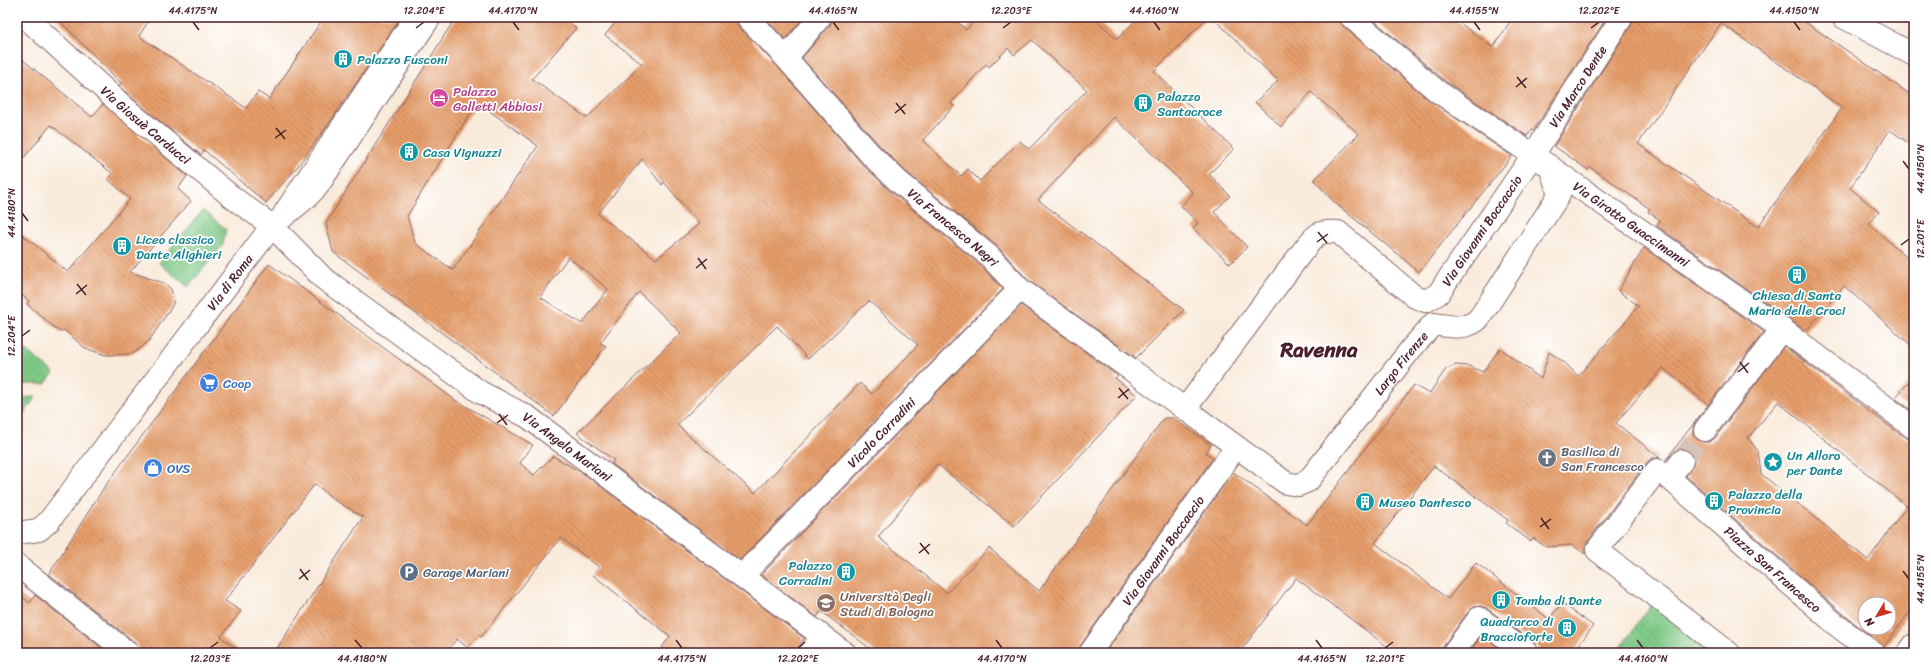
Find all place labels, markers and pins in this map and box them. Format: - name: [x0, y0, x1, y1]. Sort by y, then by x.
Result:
- building icon: Palazzo Fusconi: [332, 48, 354, 70]
- place label: Palazzo Fusconi: [357, 48, 448, 71]
- place label: Palazzo Galletti Abbiosi: [453, 80, 542, 118]
- place label: Palazzo Santacroce: [1157, 85, 1223, 123]
- hotel icon: Palazzo Galletti Abbiosi: [428, 87, 450, 109]
- building icon: Palazzo Santacroce: [1132, 92, 1154, 114]
- building icon: Casa Vignuzzi: [398, 141, 420, 163]
- place label: Casa Vignuzzi: [423, 141, 502, 164]
- place label: Liceo classico Dante Alighieri: [136, 228, 222, 266]
- building icon: Liceo classico Dante Alighieri: [111, 235, 133, 257]
- building icon: Chiesa di Santa Maria delle Croci: [1786, 264, 1808, 286]
- place label: Chiesa di Santa Maria delle Croci: [1749, 284, 1846, 322]
- supermarket icon: Coop: [198, 372, 220, 394]
- place label: Coop: [223, 372, 251, 395]
- place label: Basilica di San Francesco: [1561, 440, 1644, 478]
- place label: Un Alloro per Dante: [1786, 444, 1843, 482]
- church icon: Basilica di San Francesco: [1536, 447, 1558, 469]
- place icon: Un Alloro per Dante: [1762, 451, 1784, 473]
- shop icon: OVS: [142, 457, 164, 479]
- place label: OVS: [167, 457, 191, 480]
- place label: Palazzo della Provincia: [1728, 483, 1803, 521]
- building icon: Palazzo della Provincia: [1703, 490, 1725, 512]
- building icon: Museo Dantesco: [1354, 491, 1376, 513]
- place label: Museo Dantesco: [1379, 491, 1472, 514]
- place label: Palazzo Corradini: [779, 554, 833, 592]
- parking icon: Garage Mariani: [398, 561, 420, 583]
- place label: Garage Mariani: [423, 561, 509, 584]
- building icon: Palazzo Corradini: [835, 561, 857, 583]
- place label: Università Degli Studi di Bologna: [840, 585, 934, 623]
- building icon: Tomba di Dante: [1490, 589, 1512, 611]
- place label: Tomba di Dante: [1515, 589, 1602, 612]
- school or university icon: Università Degli Studi di Bologna: [815, 592, 837, 614]
- place label: Quadrarco di Braccioforte: [1480, 610, 1553, 648]
- building icon: Quadrarco di Braccioforte: [1556, 617, 1578, 639]

